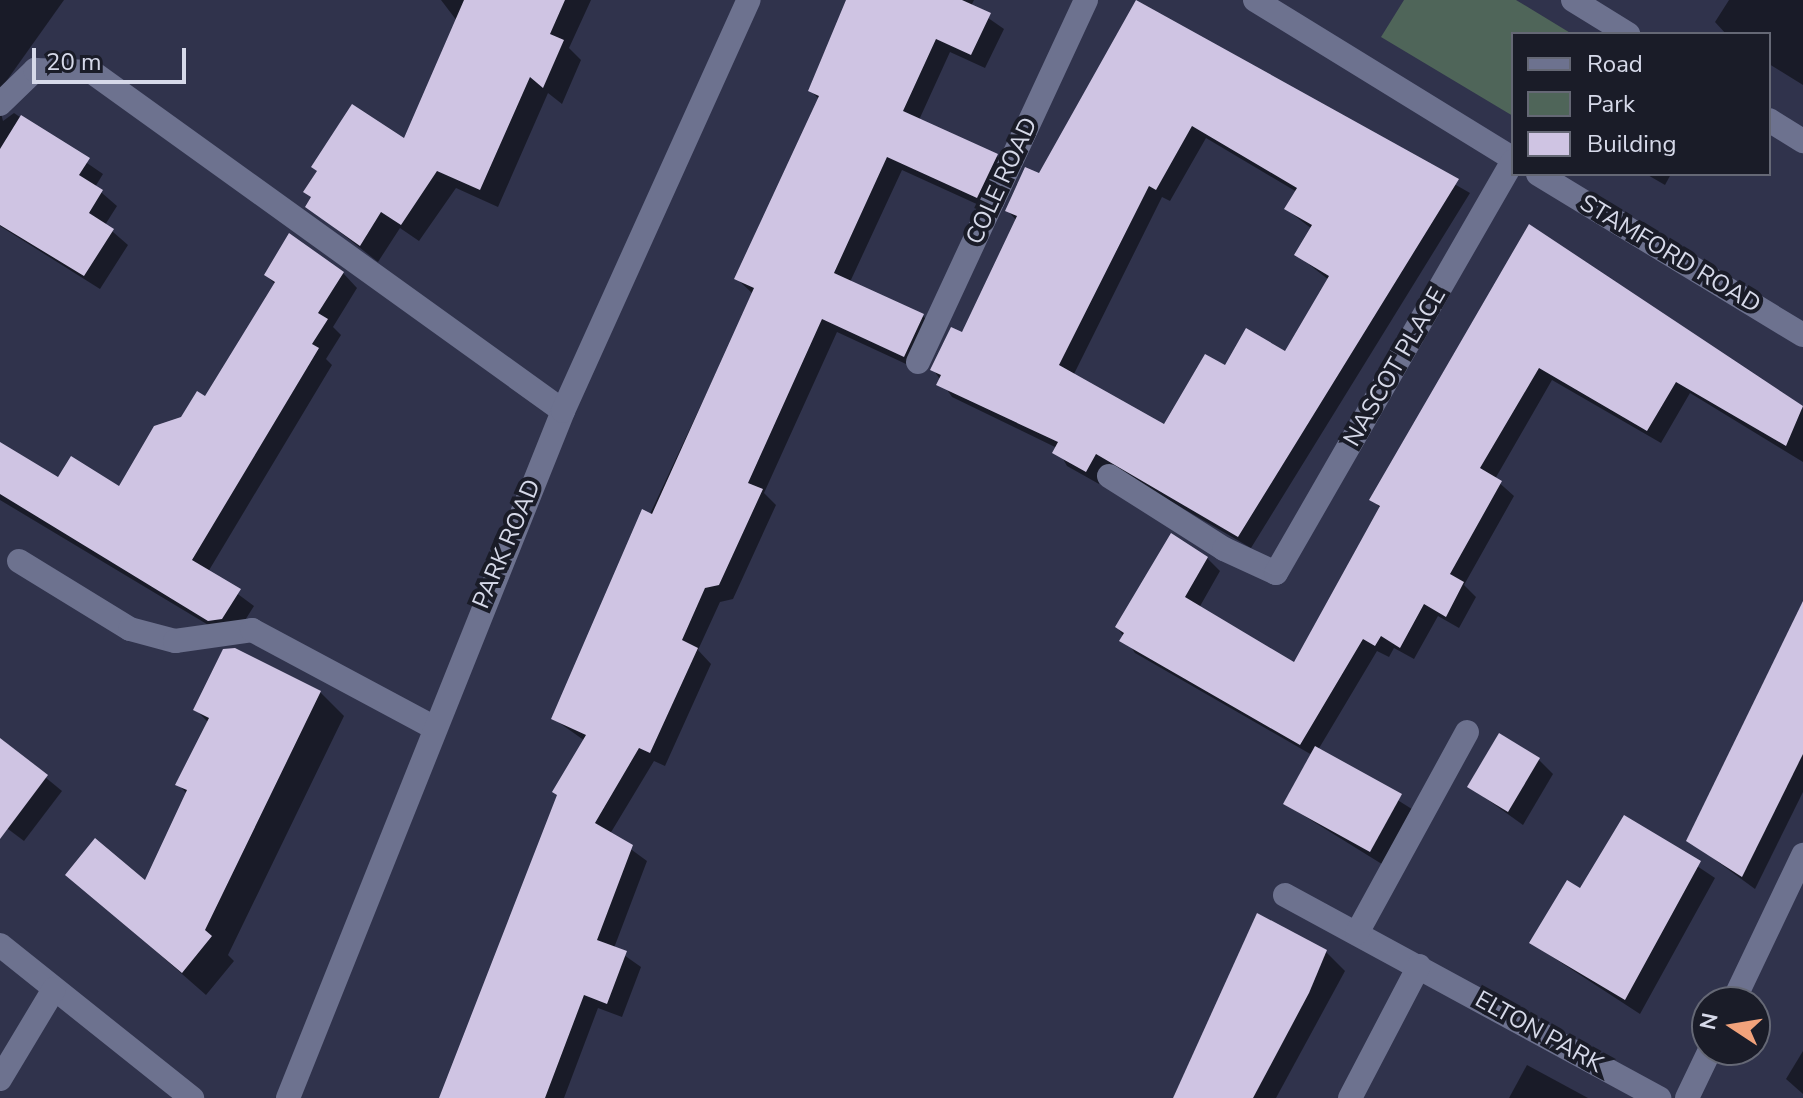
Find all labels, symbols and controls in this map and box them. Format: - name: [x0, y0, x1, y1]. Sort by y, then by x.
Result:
- scale bar: [36, 32, 190, 82]
- legend: [1511, 32, 1771, 176]
- text: 20 m: [46, 46, 102, 78]
- text: Road: [1587, 48, 1643, 80]
- text: Park: [1587, 88, 1635, 120]
- street label: COLE ROAD: [960, 113, 1044, 249]
- text: Building: [1587, 128, 1677, 160]
- street label: STAMFORD ROAD: [1574, 189, 1766, 319]
- street label: NASCOT PLACE: [1338, 282, 1452, 452]
- street label: PARK ROAD: [467, 475, 547, 613]
- street label: ELTON PARK: [1470, 985, 1608, 1079]
- north arrow: [1691, 986, 1771, 1066]
- text: N: [1693, 1010, 1726, 1033]

